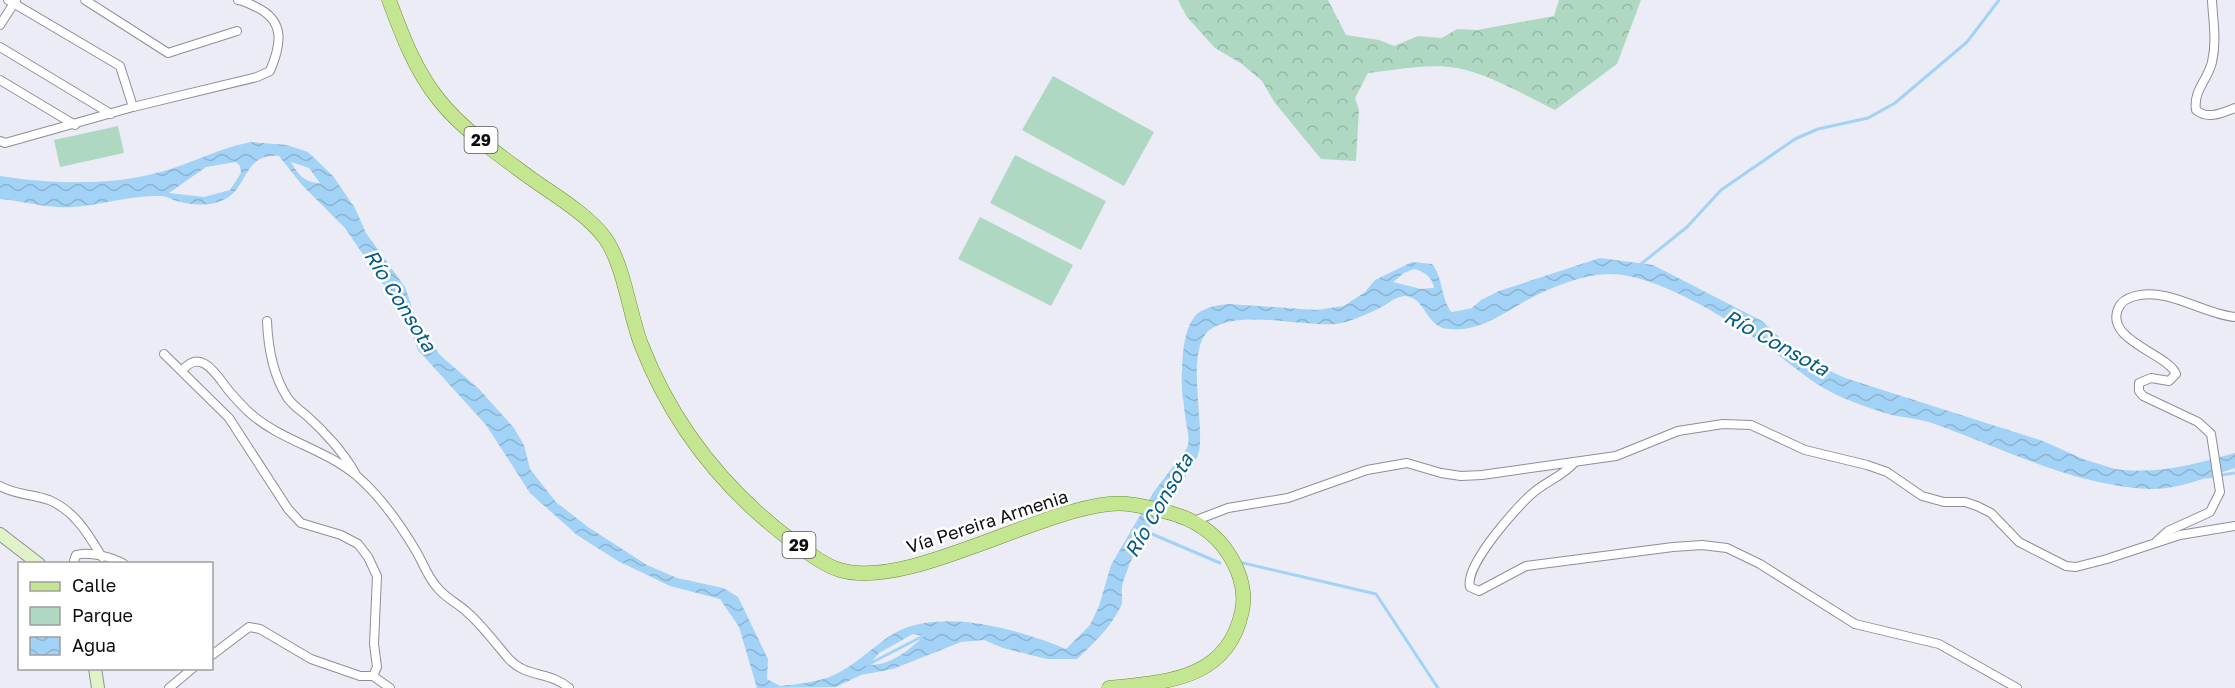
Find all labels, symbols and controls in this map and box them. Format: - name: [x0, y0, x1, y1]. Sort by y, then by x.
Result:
- road number: 29: [464, 127, 498, 153]
- water label: Río Consota: [360, 245, 442, 356]
- water label: Río Consota: [1721, 303, 1834, 381]
- water label: Río Consota: [1119, 448, 1198, 561]
- street label: Vía Pereira Armenia: [903, 484, 1071, 558]
- road number: 29: [782, 532, 816, 558]
- legend: [18, 562, 213, 670]
- text: Calle: [72, 574, 116, 596]
- text: Parque: [72, 604, 133, 626]
- text: Agua: [72, 634, 116, 656]

